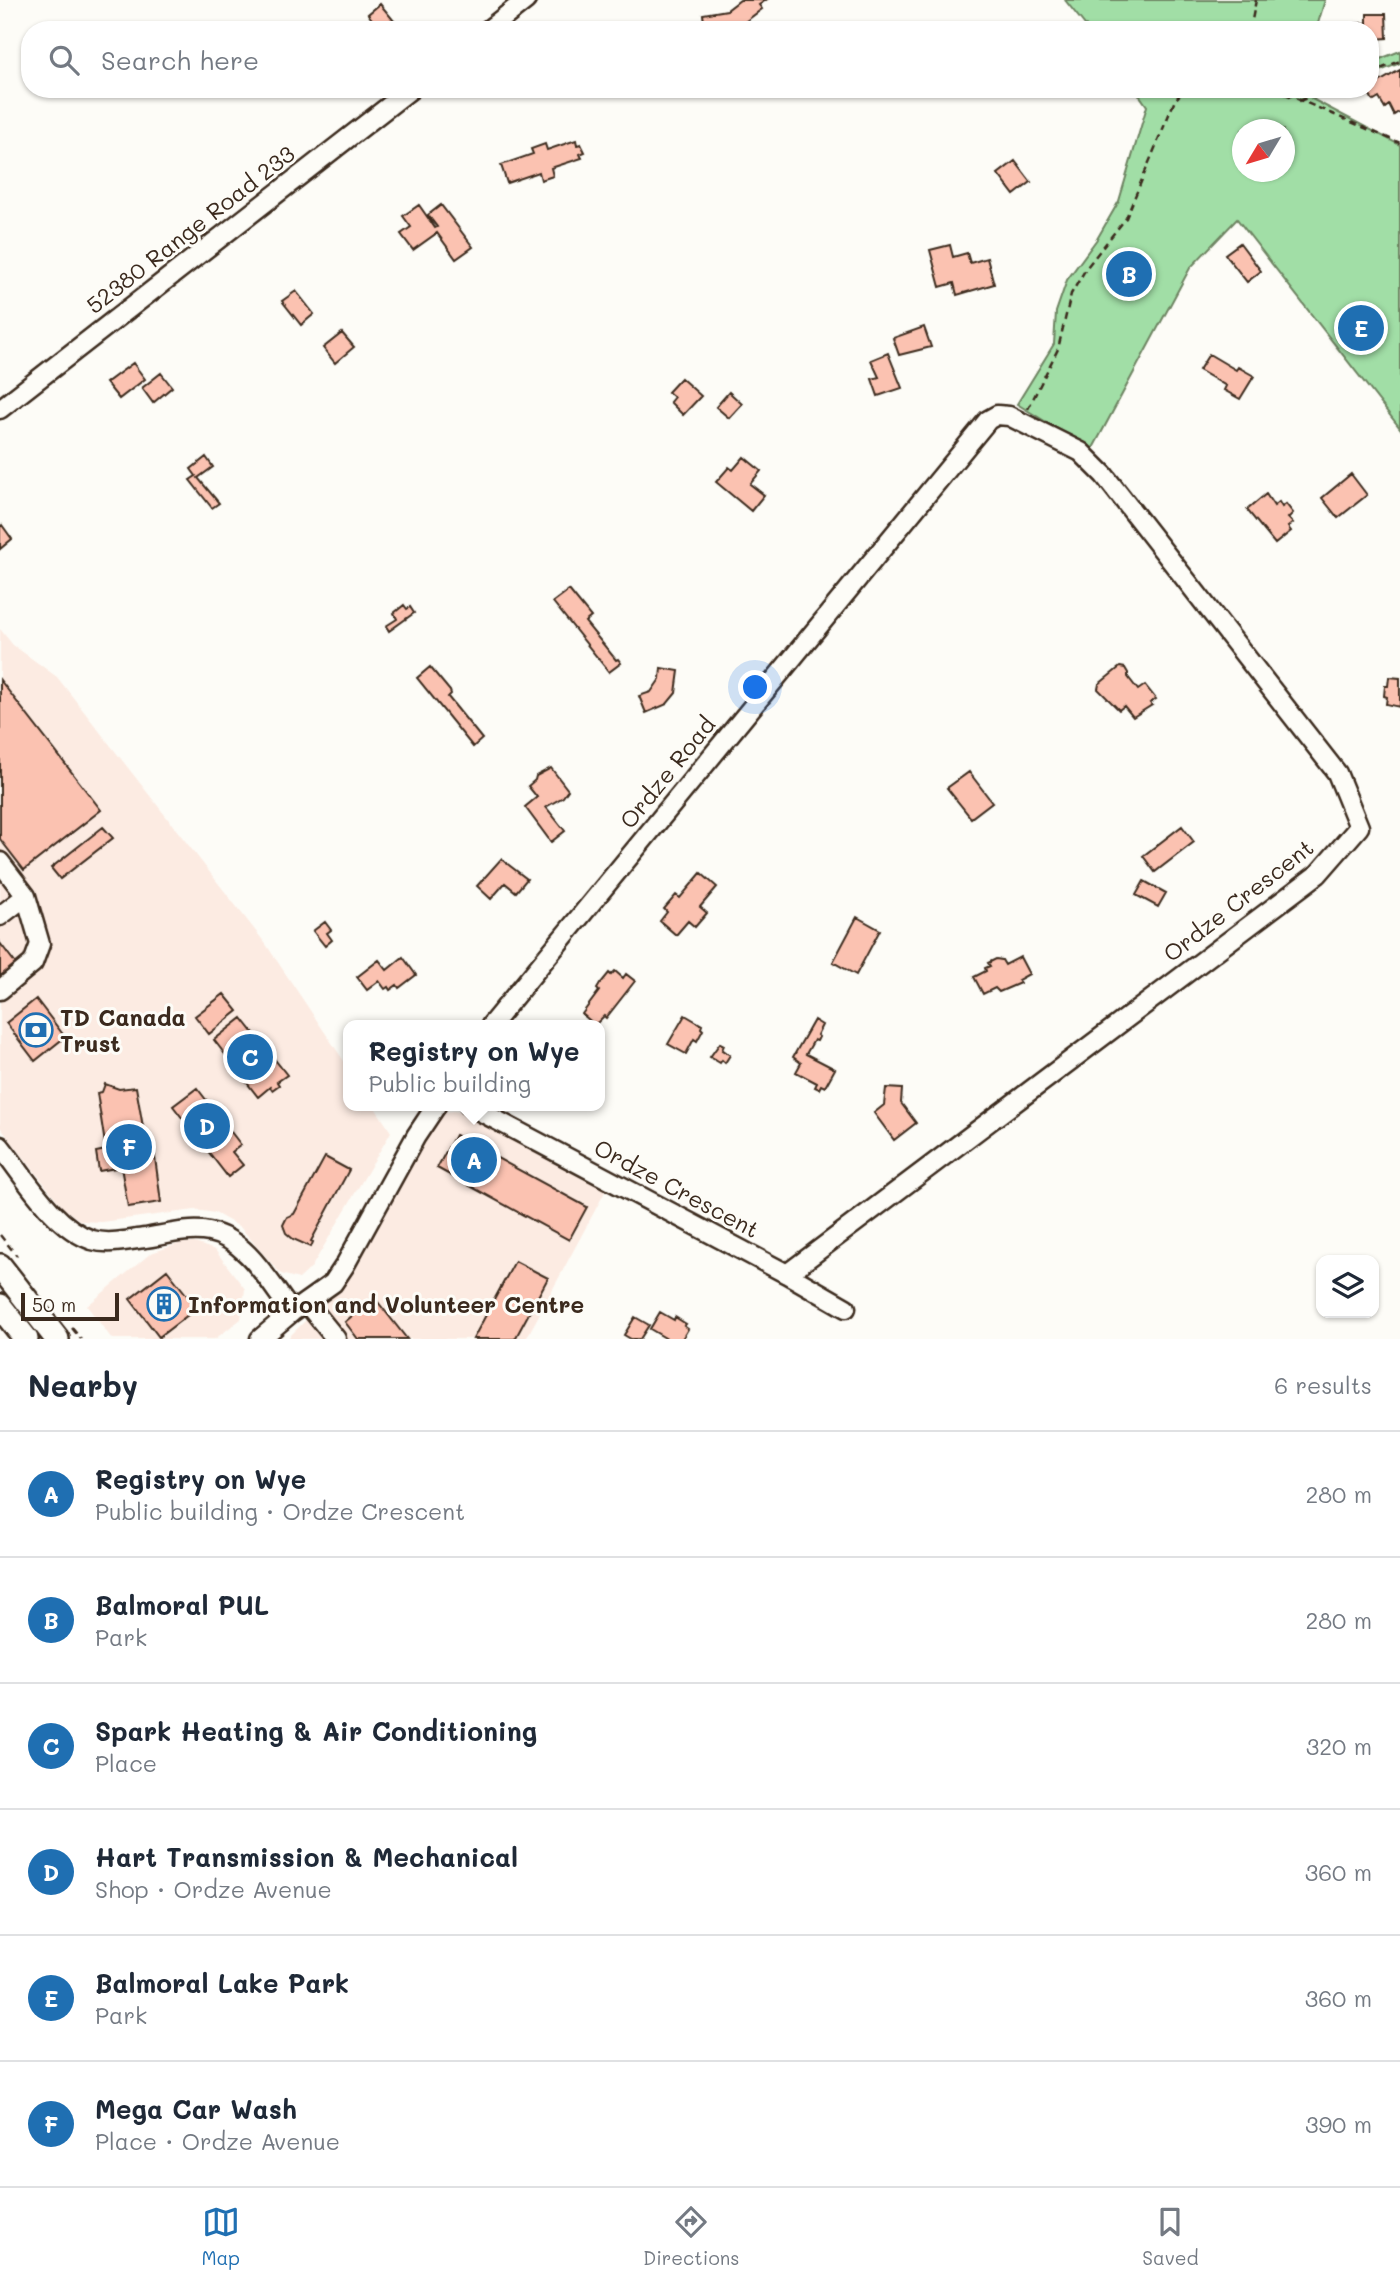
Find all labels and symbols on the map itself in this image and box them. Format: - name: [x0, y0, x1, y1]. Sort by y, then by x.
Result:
- north arrow: [1232, 119, 1295, 182]
- street label: 52380 Range Road 233: [80, 138, 300, 320]
- pin: B: [1106, 248, 1152, 300]
- pin: E: [1338, 302, 1384, 354]
- your location: [738, 670, 772, 704]
- street label: Ordze Road: [613, 710, 721, 834]
- street label: Ordze Crescent: [1157, 832, 1319, 968]
- place label: TD Canada Trust: [60, 1002, 186, 1058]
- bank icon: TD Canada Trust: [17, 1011, 55, 1049]
- pin: C: [227, 1031, 273, 1083]
- pin: D: [184, 1100, 230, 1152]
- pin: F: [106, 1121, 152, 1173]
- street label: Ordze Crescent: [589, 1132, 765, 1244]
- pin: A: [451, 1134, 497, 1186]
- building icon: Information and Volunteer Centre: [145, 1285, 183, 1323]
- place label: Information and Volunteer Centre: [188, 1289, 584, 1319]
- scale bar: [21, 1290, 119, 1322]

